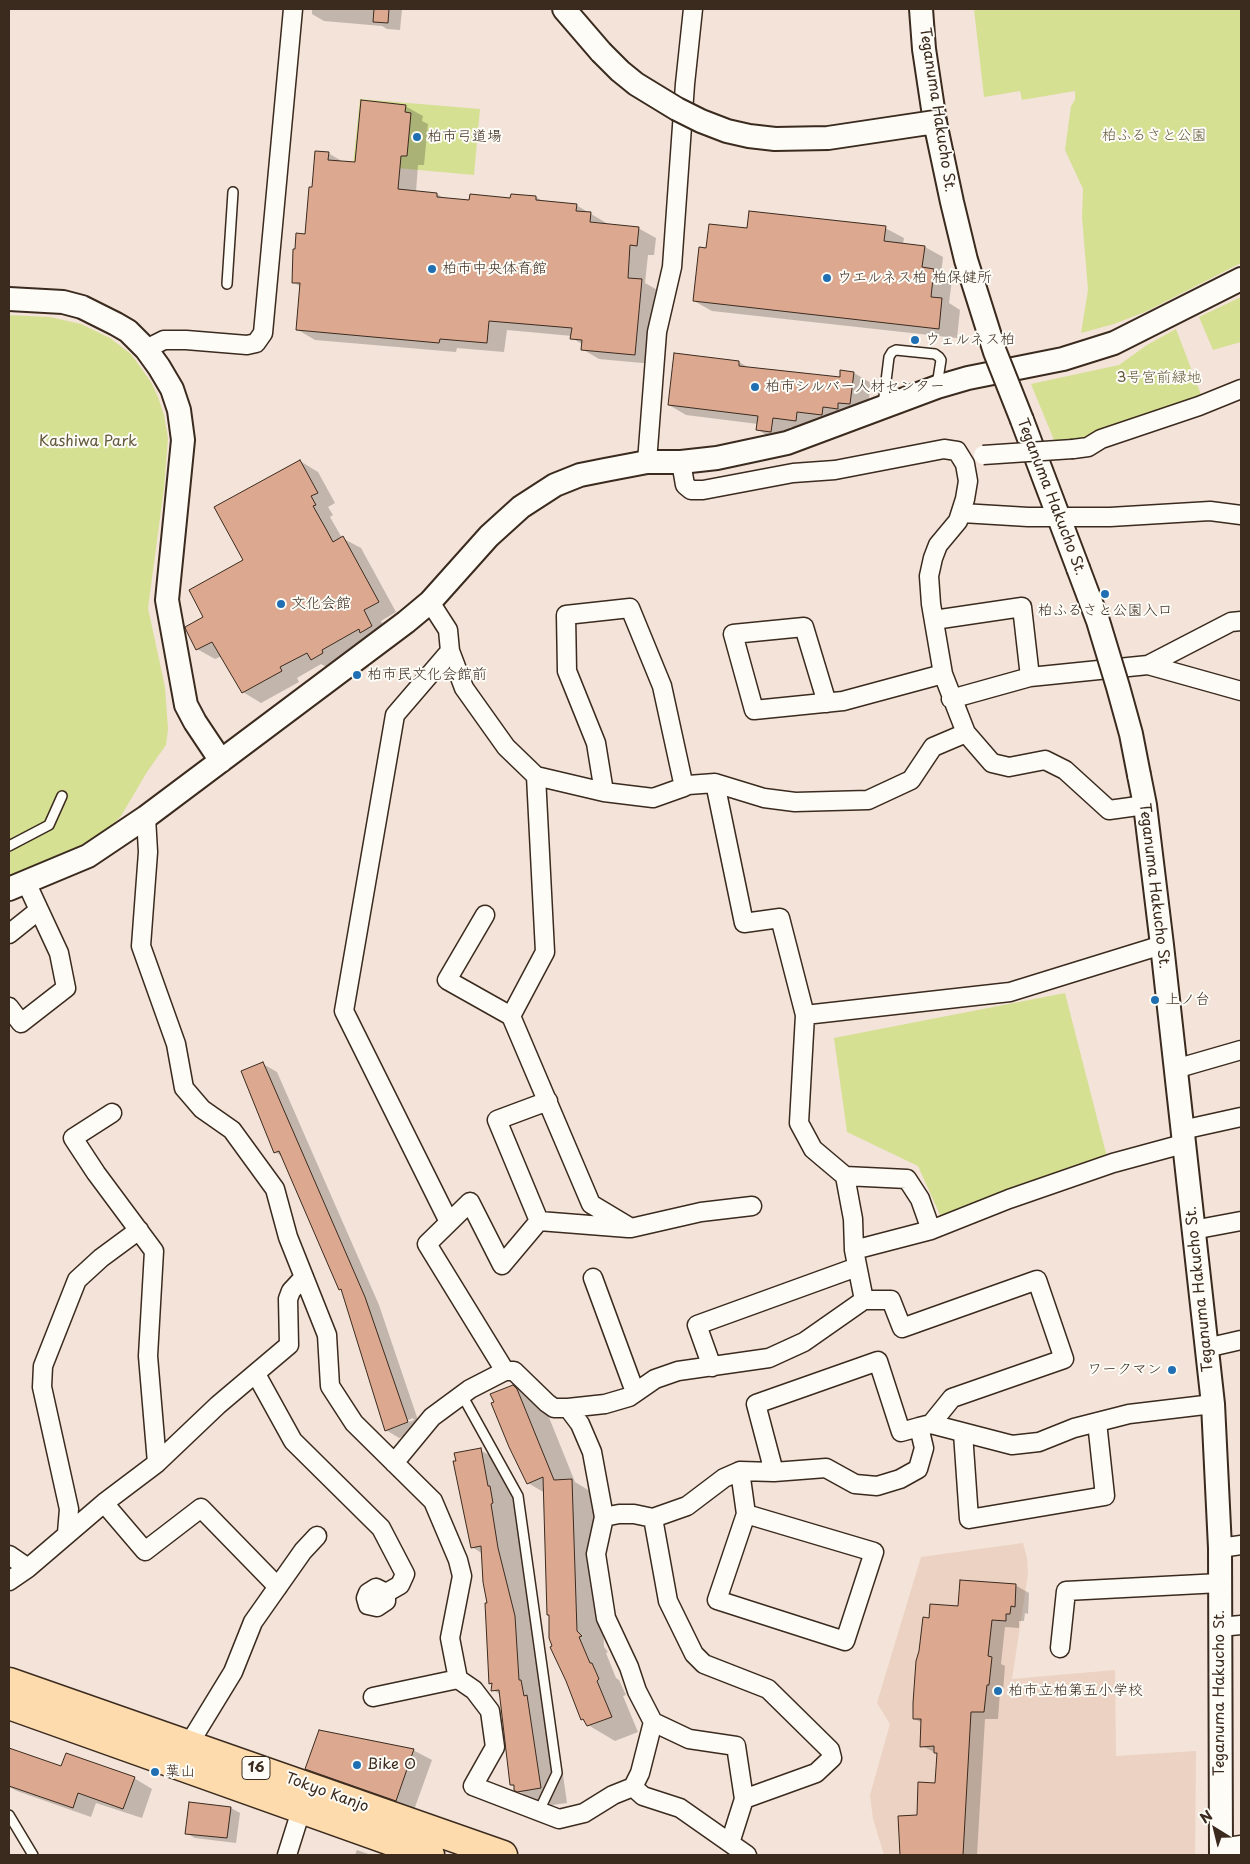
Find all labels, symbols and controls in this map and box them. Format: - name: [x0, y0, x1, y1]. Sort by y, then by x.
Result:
- street label: Teganuma Hakucho St.: [915, 26, 959, 194]
- park label: 柏ふるさと公園: [1102, 127, 1206, 145]
- place label: 柏市弓道場: [427, 128, 502, 146]
- marker: 柏市弓道場: [411, 131, 423, 143]
- place label: 柏市中央体育館: [442, 260, 547, 278]
- marker: 柏市中央体育館: [426, 263, 438, 275]
- place label: ウエルネス柏 柏保健所: [837, 269, 992, 287]
- marker: ウエルネス柏 柏保健所: [821, 272, 833, 284]
- place label: ウェルネス柏: [925, 331, 1015, 349]
- marker: ウェルネス柏: [909, 334, 921, 346]
- park label: 3号宮前緑地: [1117, 369, 1201, 387]
- place label: 柏市シルバー人材センター: [765, 378, 945, 396]
- marker: 柏市シルバー人材センター: [749, 381, 761, 393]
- street label: Teganuma Hakucho St.: [1013, 416, 1089, 578]
- park label: Kashiwa Park: [39, 433, 137, 451]
- marker: 柏ふるさと公園入口: [1099, 588, 1111, 600]
- place label: 文化会館: [291, 595, 351, 613]
- marker: 文化会館: [275, 598, 287, 610]
- place label: 柏ふるさと公園入口: [1038, 602, 1172, 620]
- place label: 柏市民文化会館前: [367, 666, 487, 684]
- marker: 柏市民文化会館前: [351, 669, 363, 681]
- street label: Teganuma Hakucho St.: [1135, 802, 1173, 970]
- place label: 上ノ台: [1165, 991, 1210, 1009]
- marker: 上ノ台: [1149, 994, 1161, 1006]
- street label: Teganuma Hakucho St.: [1182, 1205, 1218, 1373]
- place label: ワークマン: [1087, 1361, 1162, 1379]
- marker: ワークマン: [1166, 1364, 1178, 1376]
- street label: Teganuma Hakucho St.: [1211, 1610, 1229, 1776]
- place label: 柏市立柏第五小学校: [1008, 1682, 1143, 1700]
- marker: 柏市立柏第五小学校: [992, 1685, 1004, 1697]
- road number: 16: [242, 1756, 270, 1780]
- place label: Bike O: [367, 1756, 416, 1774]
- marker: Bike O: [351, 1759, 363, 1771]
- place label: 葉山: [165, 1763, 195, 1781]
- marker: 葉山: [149, 1766, 161, 1778]
- street label: Tokyo Kanjo: [283, 1770, 371, 1816]
- north arrow: [1190, 1804, 1240, 1854]
- text: N: [1195, 1805, 1217, 1828]

